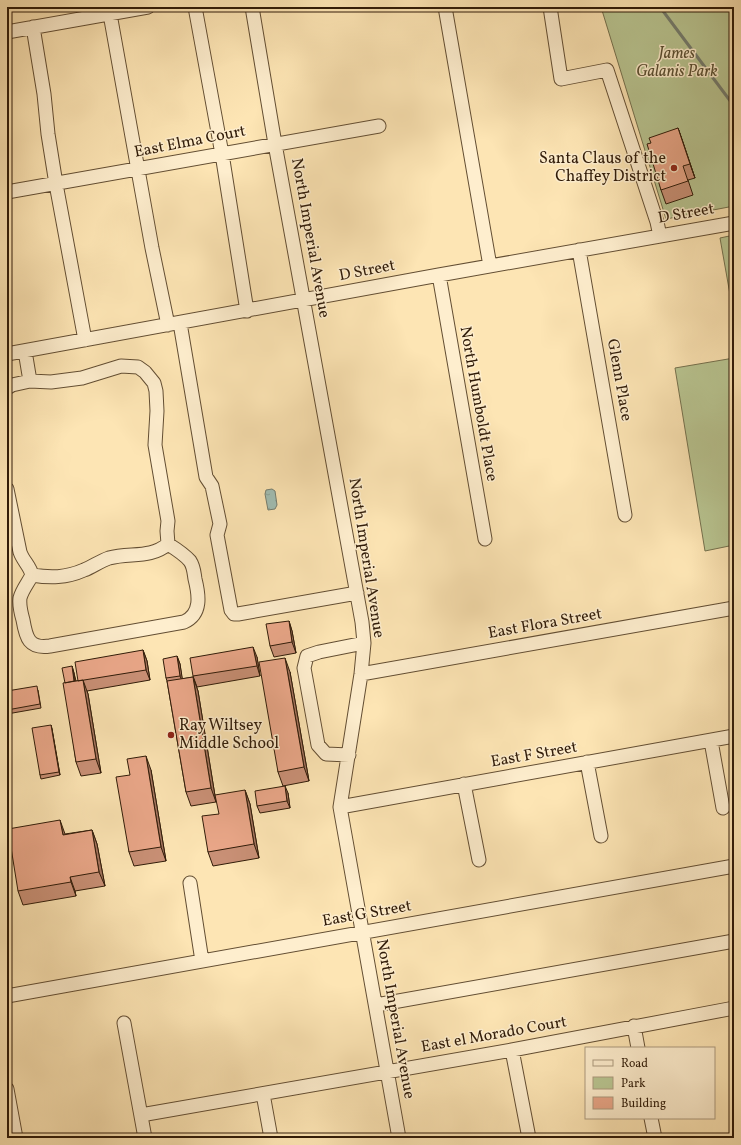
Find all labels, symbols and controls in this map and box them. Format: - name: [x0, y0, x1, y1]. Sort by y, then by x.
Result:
- park label: James Galanis Park: [636, 43, 718, 83]
- street label: East Elma Court: [132, 120, 248, 164]
- place label: Santa Claus of the Chaffey District: [539, 148, 666, 188]
- street label: North Imperial Avenue: [285, 156, 335, 320]
- marker: Santa Claus of the Chaffey District: [669, 163, 679, 173]
- street label: D Street: [656, 198, 716, 230]
- street label: D Street: [337, 255, 397, 287]
- street label: North Humboldt Place: [454, 325, 502, 483]
- street label: Glenn Place: [601, 337, 637, 423]
- street label: North Imperial Avenue: [342, 476, 390, 640]
- street label: East Flora Street: [486, 603, 604, 645]
- place label: Ray Wiltsey Middle School: [179, 715, 279, 755]
- marker: Ray Wiltsey Middle School: [166, 730, 176, 740]
- street label: East F Street: [489, 737, 579, 773]
- street label: East G Street: [321, 895, 414, 933]
- street label: North Imperial Avenue: [370, 937, 420, 1101]
- street label: East el Morado Court: [419, 1011, 569, 1059]
- legend: [585, 1047, 715, 1119]
- text: Road: [621, 1056, 648, 1072]
- text: Park: [621, 1076, 646, 1092]
- text: Building: [621, 1096, 666, 1112]

